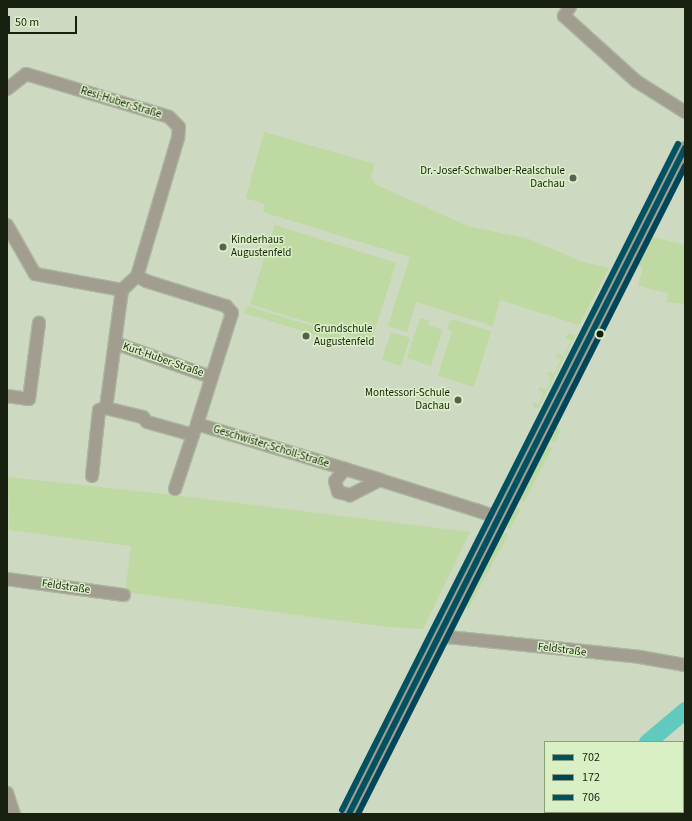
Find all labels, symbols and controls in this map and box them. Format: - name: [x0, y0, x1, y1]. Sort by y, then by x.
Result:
- scale bar: [10, 8, 79, 34]
- text: 50 m: [15, 14, 39, 31]
- street label: Resi-Huber-Straße: [79, 84, 163, 122]
- place label: Dr.-Josef-Schwalber-Realschule Dachau: [420, 165, 565, 191]
- marker: Dr.-Josef-Schwalber-Realschule Dachau: [568, 173, 578, 183]
- place label: Kinderhaus Augustenfeld: [231, 234, 291, 260]
- marker: Kinderhaus Augustenfeld: [218, 242, 228, 252]
- place label: Grundschule Augustenfeld: [314, 323, 374, 349]
- unlabelled marker: [595, 329, 605, 339]
- marker: Grundschule Augustenfeld: [301, 331, 311, 341]
- street label: Kurt-Huber-Straße: [121, 340, 205, 380]
- place label: Montessori-Schule Dachau: [365, 387, 450, 413]
- marker: Montessori-Schule Dachau: [453, 395, 463, 405]
- street label: Geschwister-Scholl-Straße: [211, 423, 331, 471]
- street label: Feldstraße: [41, 577, 91, 597]
- street label: Feldstraße: [537, 640, 587, 660]
- legend: [544, 741, 684, 813]
- text: 702: [582, 749, 600, 766]
- text: 172: [582, 769, 600, 786]
- text: 706: [582, 789, 600, 806]

